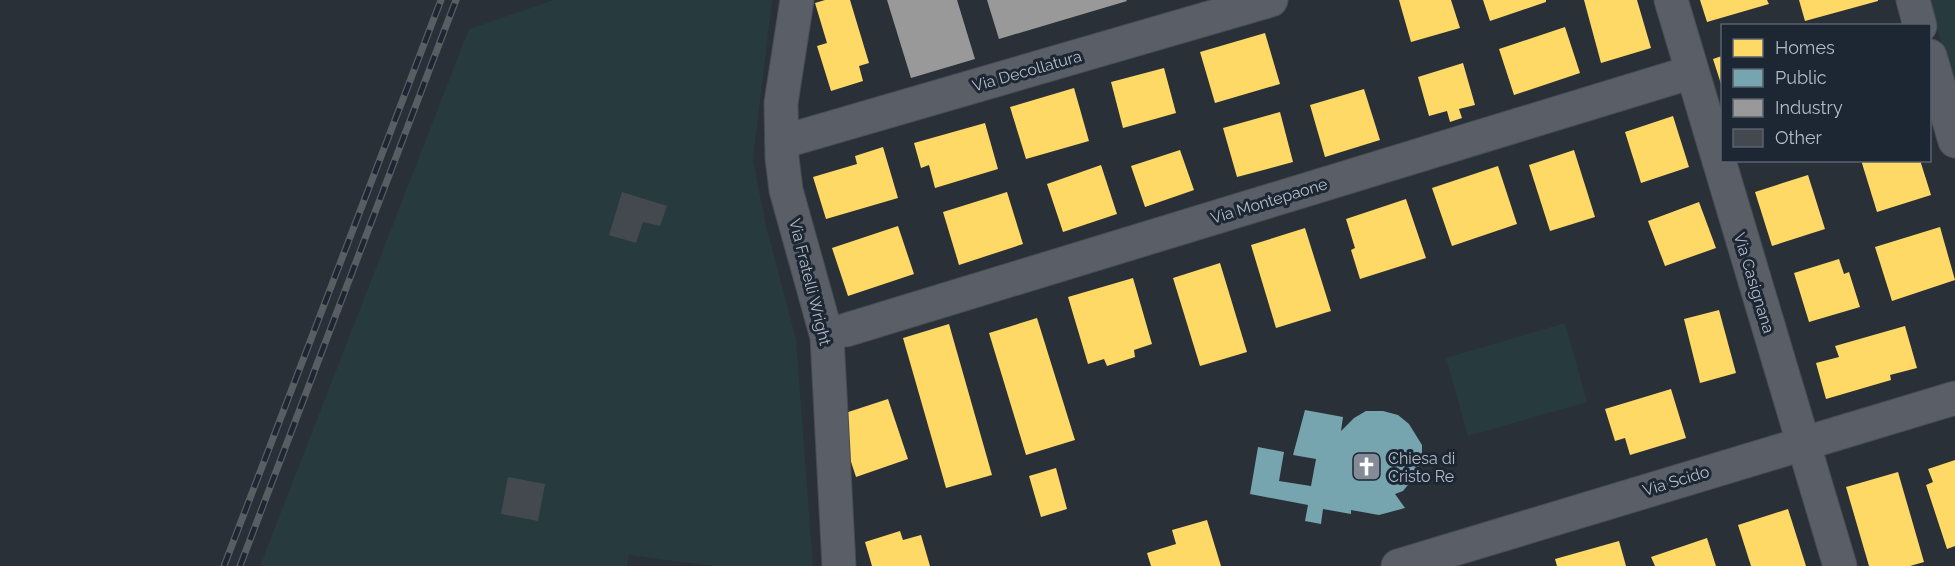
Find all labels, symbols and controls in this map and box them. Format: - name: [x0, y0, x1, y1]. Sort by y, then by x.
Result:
- legend: [1721, 24, 1931, 162]
- text: Homes: [1775, 37, 1835, 58]
- street label: Via Decollatura: [970, 46, 1084, 96]
- text: Public: [1775, 67, 1827, 88]
- text: Industry: [1775, 97, 1843, 118]
- text: Other: [1775, 127, 1823, 148]
- street label: Via Montepaone: [1208, 174, 1330, 228]
- street label: Via Fratelli Wright: [785, 217, 835, 348]
- street label: Via Casignana: [1730, 230, 1778, 336]
- place label: Chiesa di Cristo Re: [1388, 449, 1455, 486]
- church icon: Chiesa di Cristo Re: [1351, 451, 1383, 483]
- street label: Via Scido: [1640, 462, 1712, 500]

